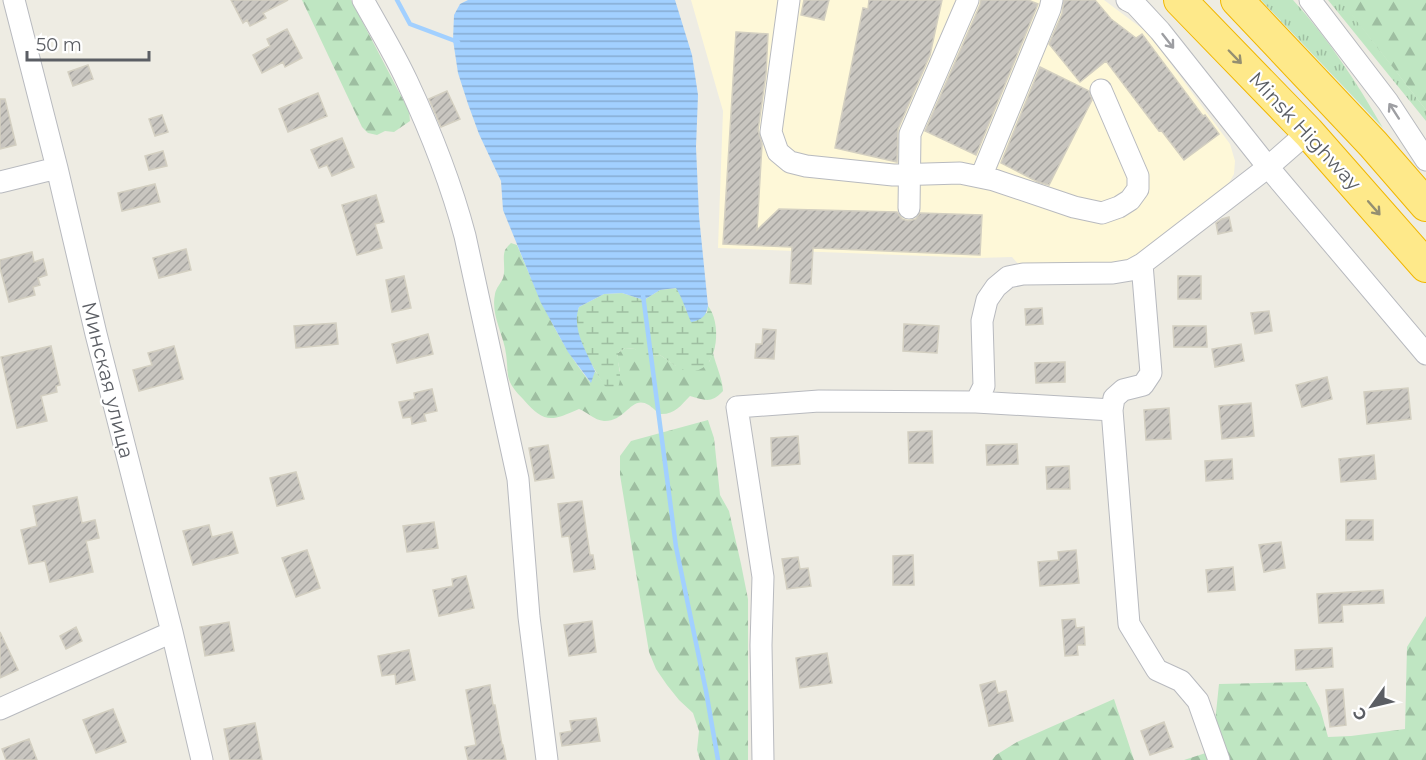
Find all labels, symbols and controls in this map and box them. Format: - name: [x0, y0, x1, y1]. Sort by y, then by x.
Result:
- scale bar: [27, 24, 148, 62]
- one-way arrow: [1161, 32, 1174, 48]
- text: 50 m: [36, 34, 82, 56]
- one-way arrow: [1228, 49, 1243, 64]
- street label: Minsk Highway: [1244, 67, 1366, 195]
- one-way arrow: [1388, 104, 1400, 120]
- one-way arrow: [1367, 200, 1381, 215]
- street label: Минская улица: [77, 299, 139, 461]
- north arrow: [1342, 676, 1402, 736]
- text: С: [1349, 704, 1371, 724]

